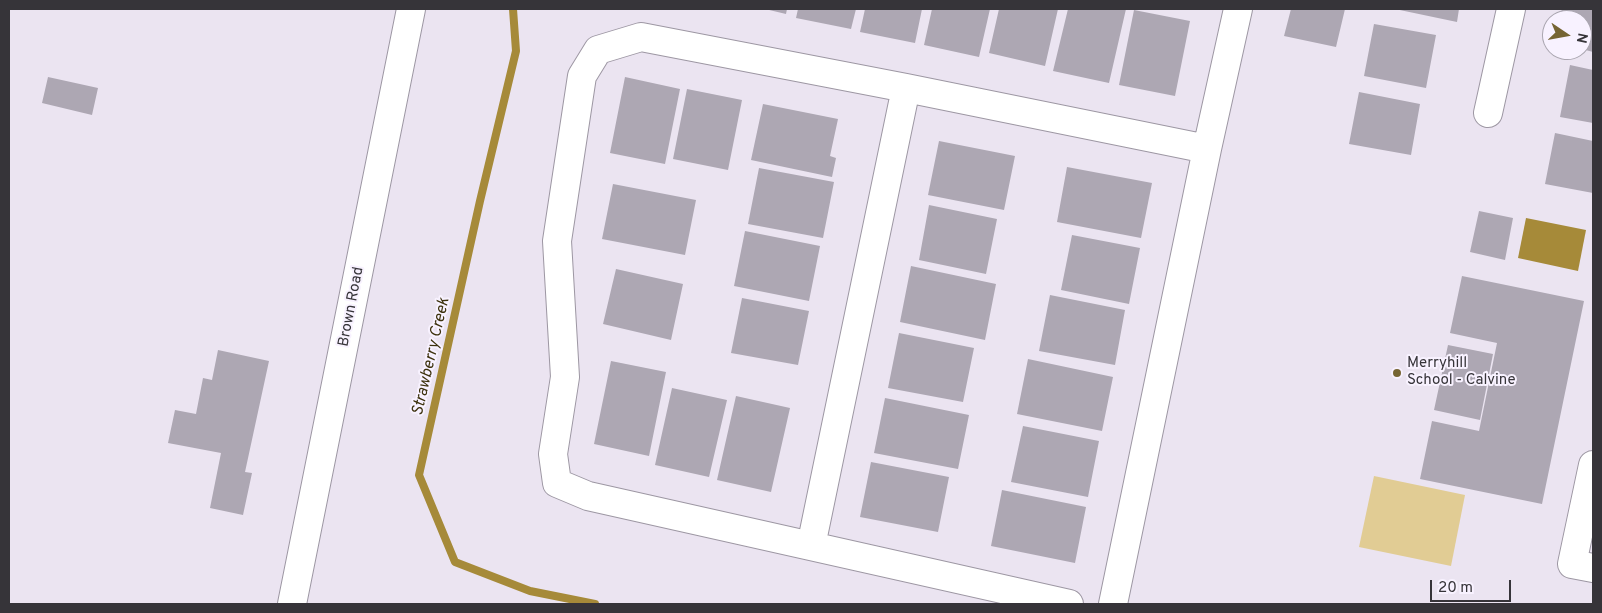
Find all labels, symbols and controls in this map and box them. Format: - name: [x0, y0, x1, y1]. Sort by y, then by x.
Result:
- north arrow: [1542, 10, 1592, 60]
- text: N: [1572, 31, 1591, 45]
- street label: Brown Road: [335, 266, 369, 348]
- water label: Strawberry Creek: [409, 296, 455, 418]
- place label: Merryhill School - Calvine: [1407, 355, 1516, 390]
- marker: Merryhill School - Calvine: [1391, 367, 1403, 379]
- scale bar: [1432, 570, 1513, 602]
- text: 20 m: [1438, 579, 1473, 598]

